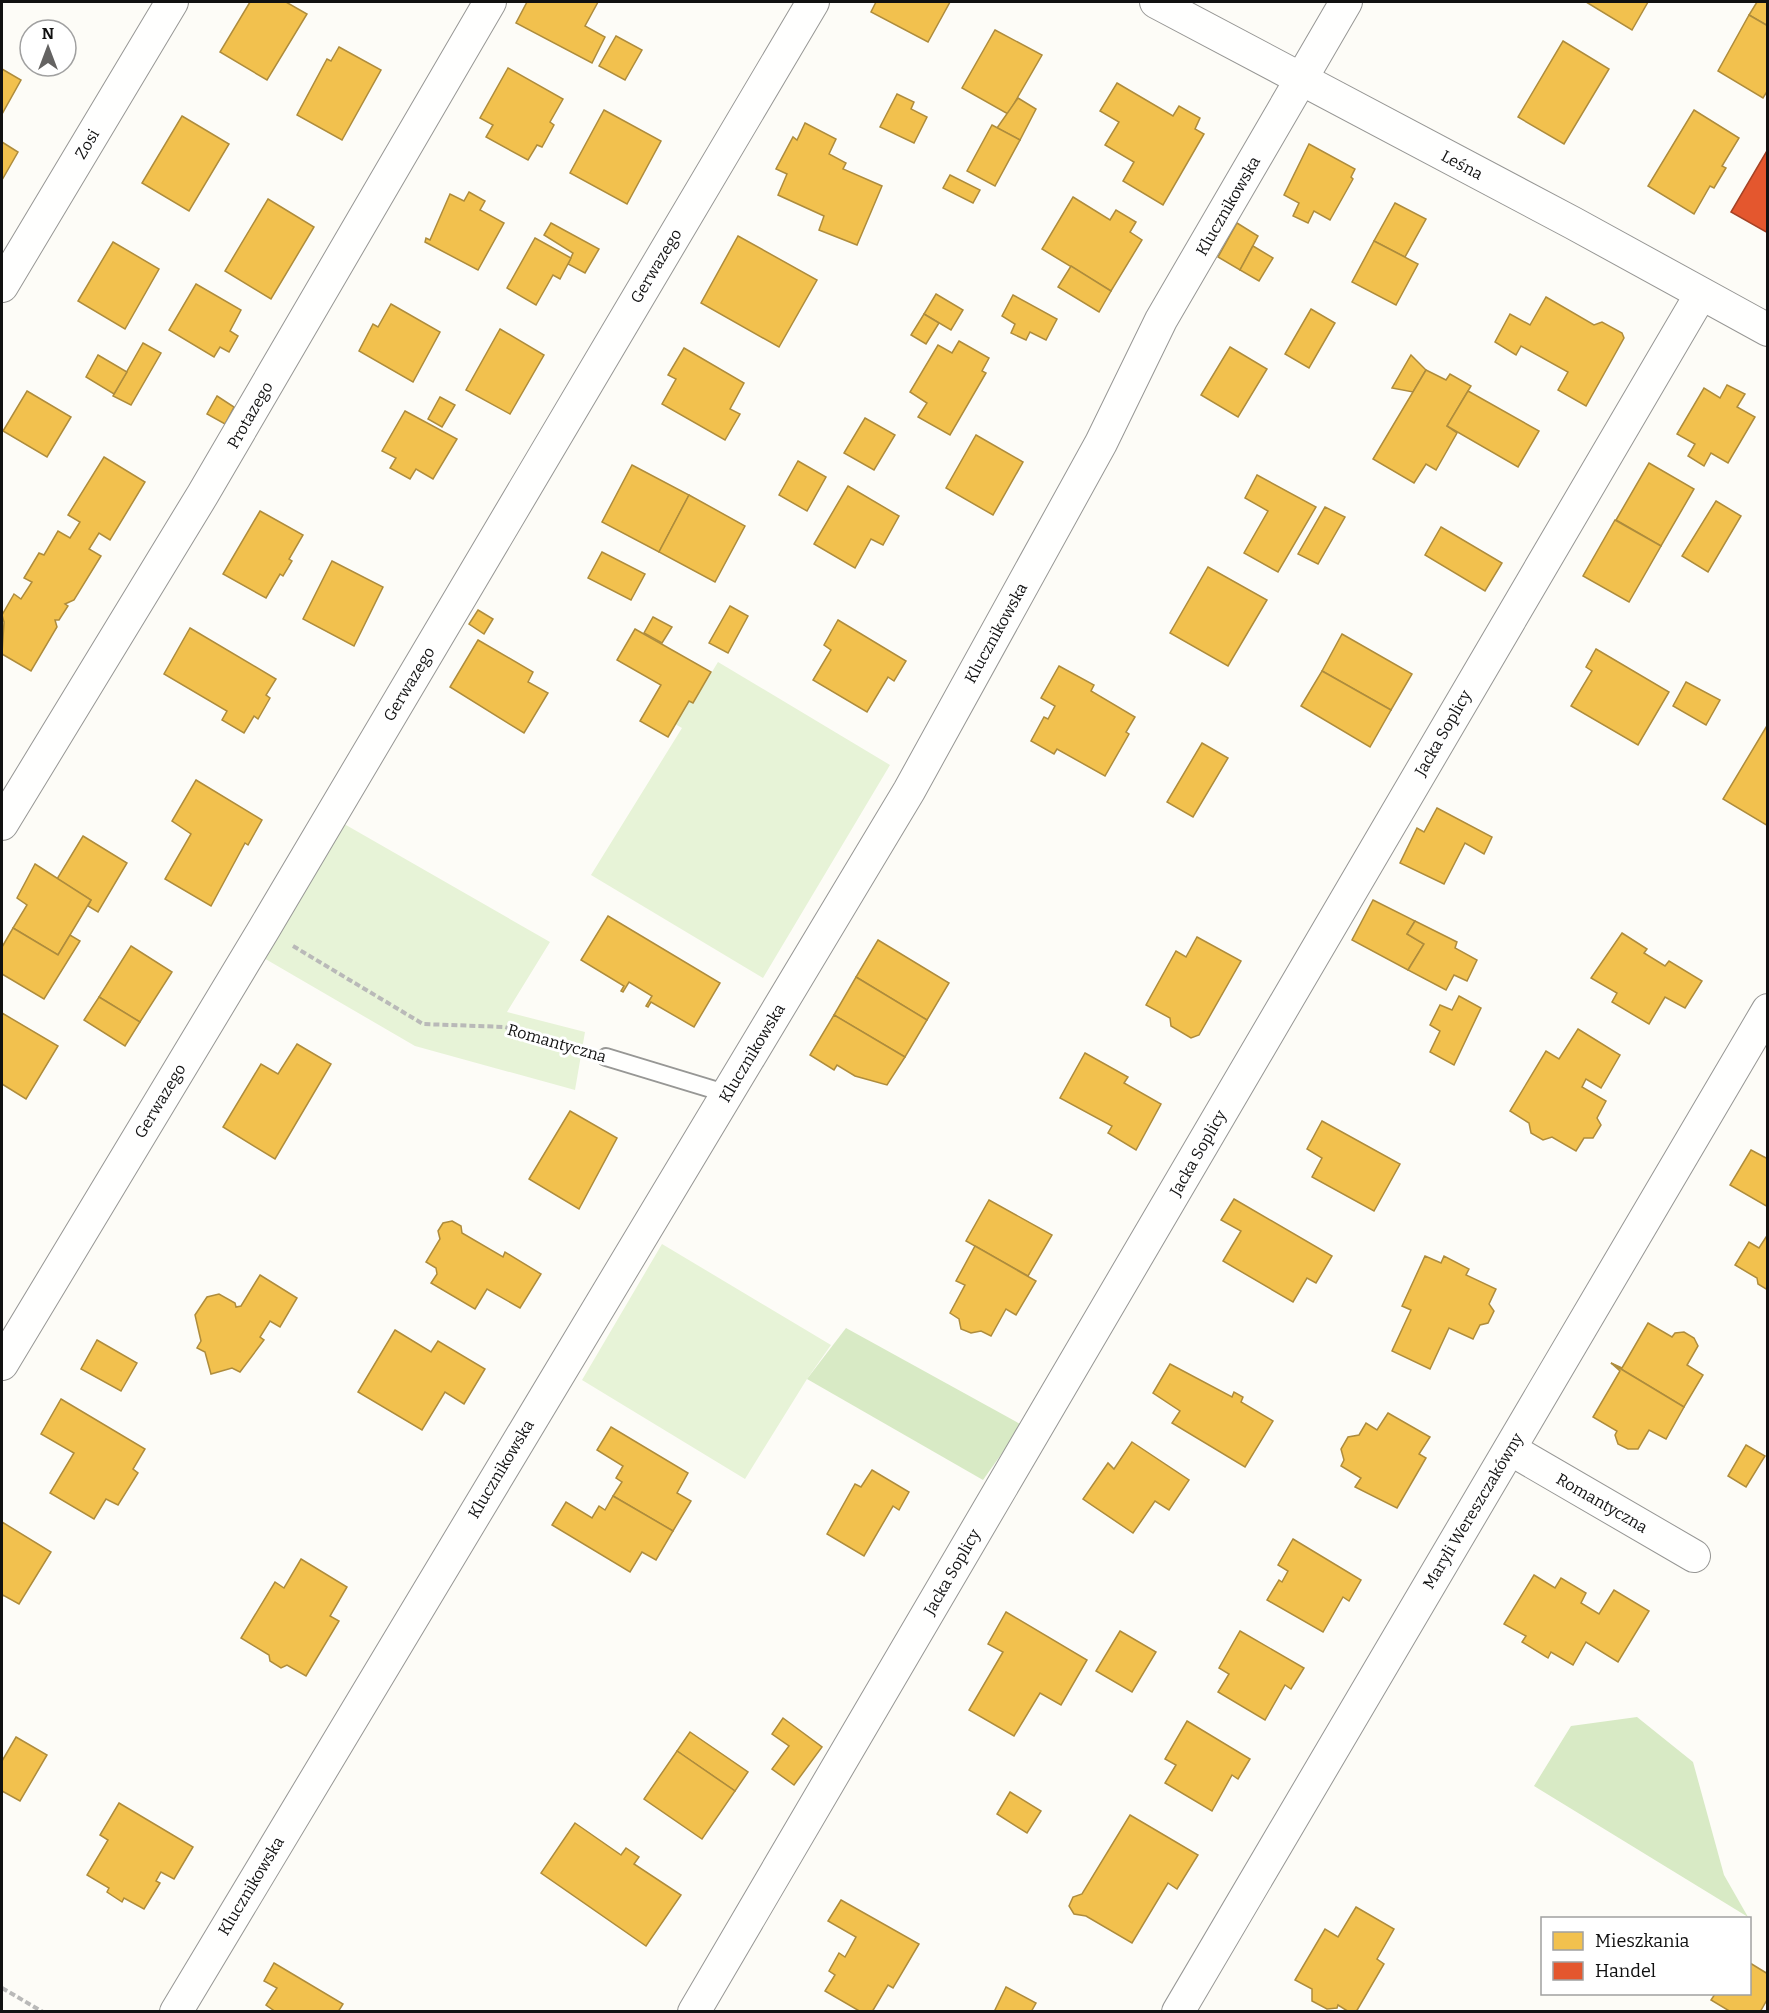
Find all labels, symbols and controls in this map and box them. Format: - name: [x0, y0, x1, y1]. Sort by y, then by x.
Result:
- north arrow: [18, 18, 78, 78]
- text: N: [42, 24, 54, 43]
- street label: Zosi: [71, 125, 103, 162]
- street label: Leśna: [1438, 146, 1486, 184]
- street label: Klucznikowska: [1192, 153, 1264, 259]
- street label: Gerwazego: [626, 225, 686, 307]
- street label: Protazego: [223, 378, 277, 452]
- street label: Klucznikowska: [961, 579, 1031, 686]
- street label: Gerwazego: [379, 643, 439, 725]
- street label: Jacka Soplicy: [1410, 686, 1476, 780]
- street label: Klucznikowska: [715, 1000, 789, 1106]
- street label: Romantyczna: [505, 1020, 609, 1066]
- street label: Gerwazego: [130, 1060, 190, 1142]
- street label: Jacka Soplicy: [1165, 1106, 1231, 1200]
- street label: Klucznikowska: [464, 1416, 538, 1522]
- street label: Maryli Wereszczakówny: [1419, 1429, 1527, 1592]
- street label: Romantyczna: [1553, 1469, 1651, 1537]
- street label: Jacka Soplicy: [919, 1525, 985, 1619]
- street label: Klucznikowska: [214, 1833, 288, 1939]
- legend: [1541, 1917, 1751, 1995]
- text: Mieszkania: [1595, 1930, 1690, 1952]
- text: Handel: [1595, 1960, 1656, 1982]

